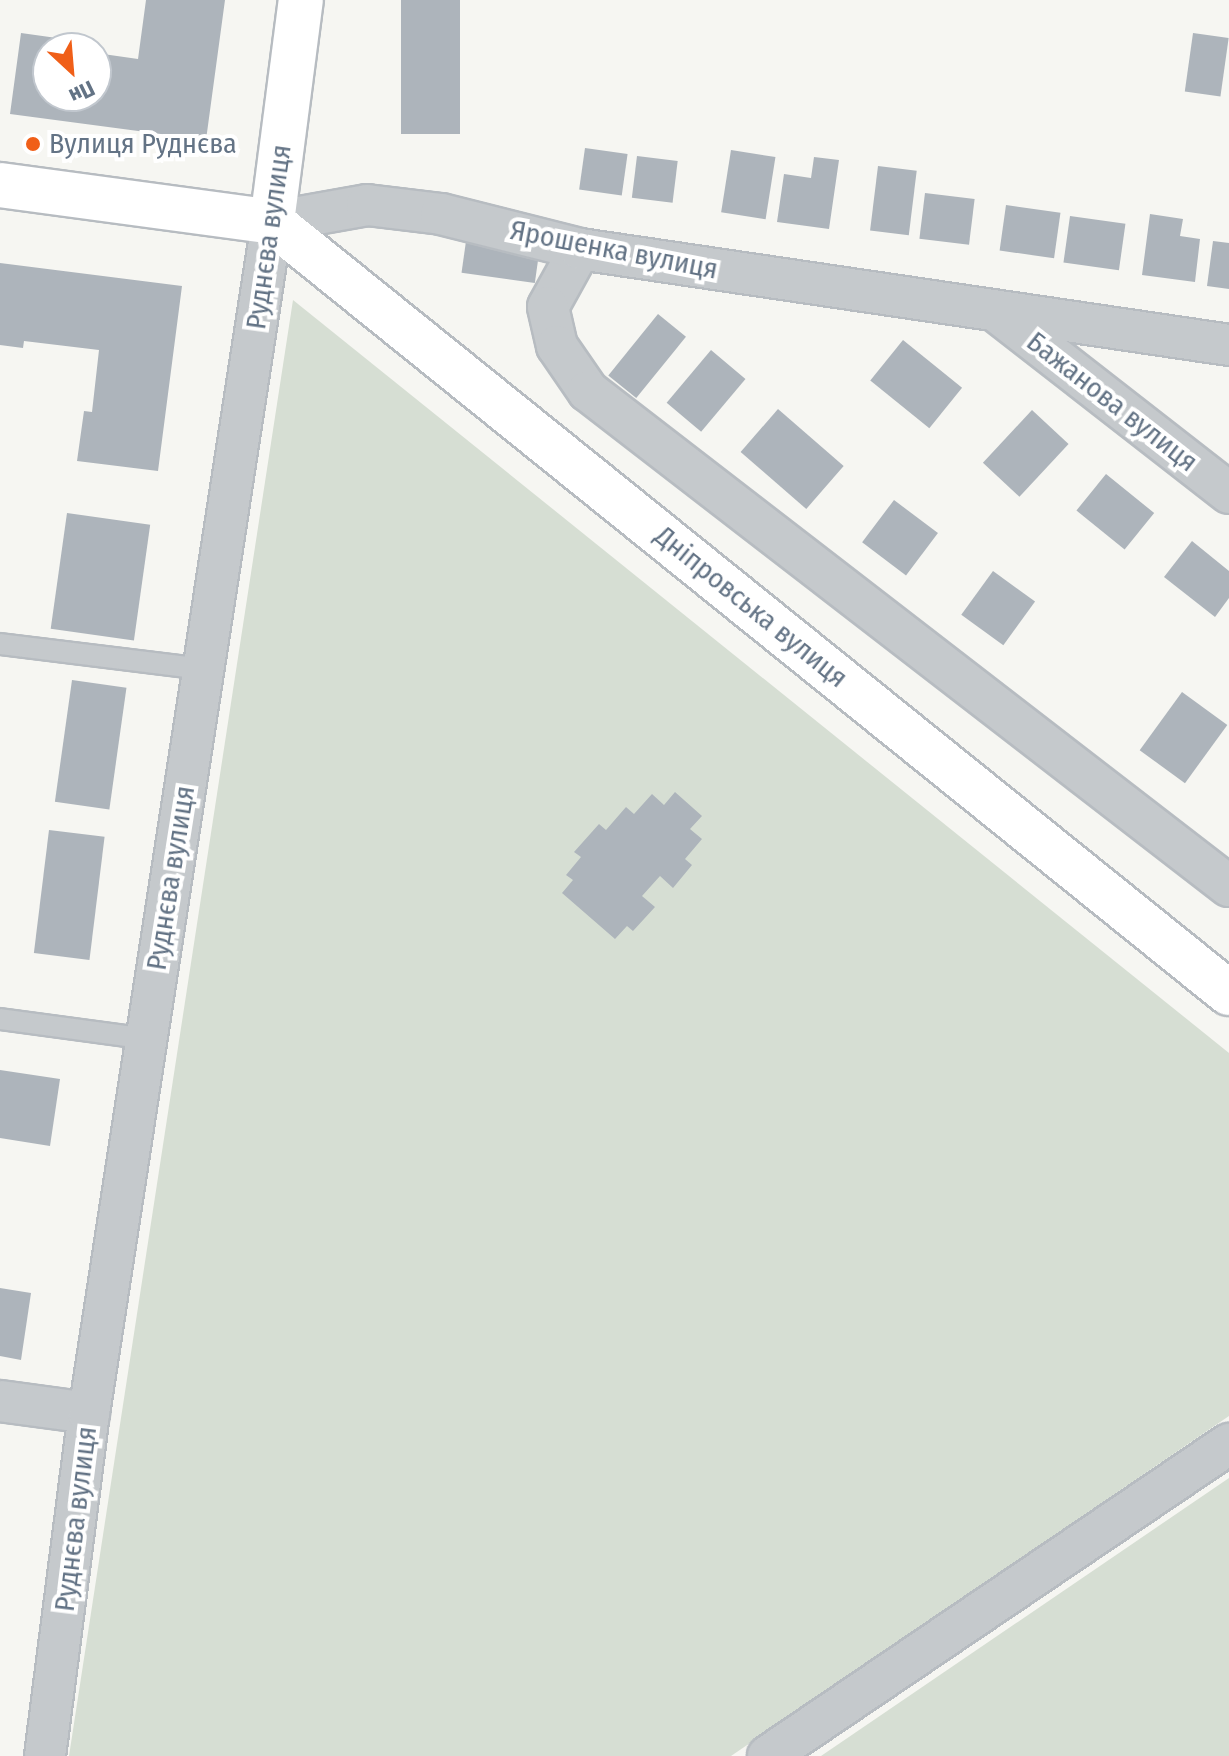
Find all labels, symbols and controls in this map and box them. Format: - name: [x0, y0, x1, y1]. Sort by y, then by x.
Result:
- north arrow: [32, 32, 112, 112]
- text: Пн: [65, 75, 99, 110]
- place label: Вулиця Руднєва: [49, 127, 237, 161]
- marker: Вулиця Руднєва: [24, 135, 42, 153]
- street label: Руднєва вулиця: [239, 143, 299, 331]
- street label: Ярошенка вулиця: [507, 213, 721, 287]
- street label: Бажанова вулиця: [1020, 325, 1204, 479]
- street label: Дніпровська вулиця: [648, 519, 854, 695]
- street label: Руднєва вулиця: [140, 783, 202, 973]
- street label: Руднєва вулиця: [48, 1425, 104, 1613]

